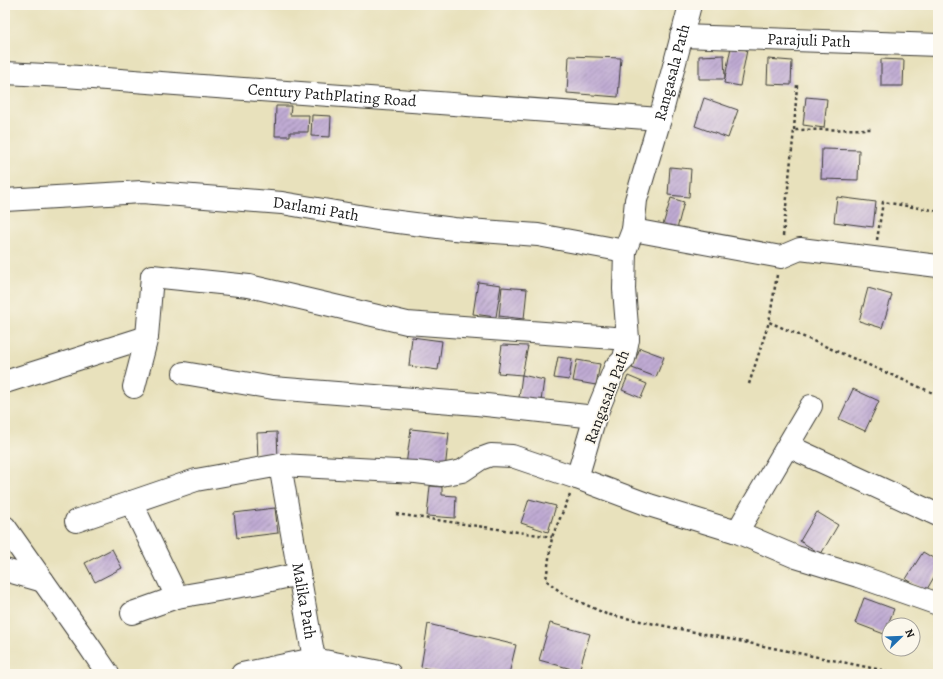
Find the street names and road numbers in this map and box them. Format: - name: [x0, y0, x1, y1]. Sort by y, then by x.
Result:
- street label: Rangasala Path: [649, 21, 696, 123]
- street label: Parajuli Path: [767, 28, 851, 53]
- street label: Century PathPlating Road: [247, 78, 418, 112]
- street label: Darlami Path: [272, 191, 361, 227]
- street label: Rangasala Path: [579, 346, 635, 447]
- street label: Malika Path: [286, 561, 321, 641]

